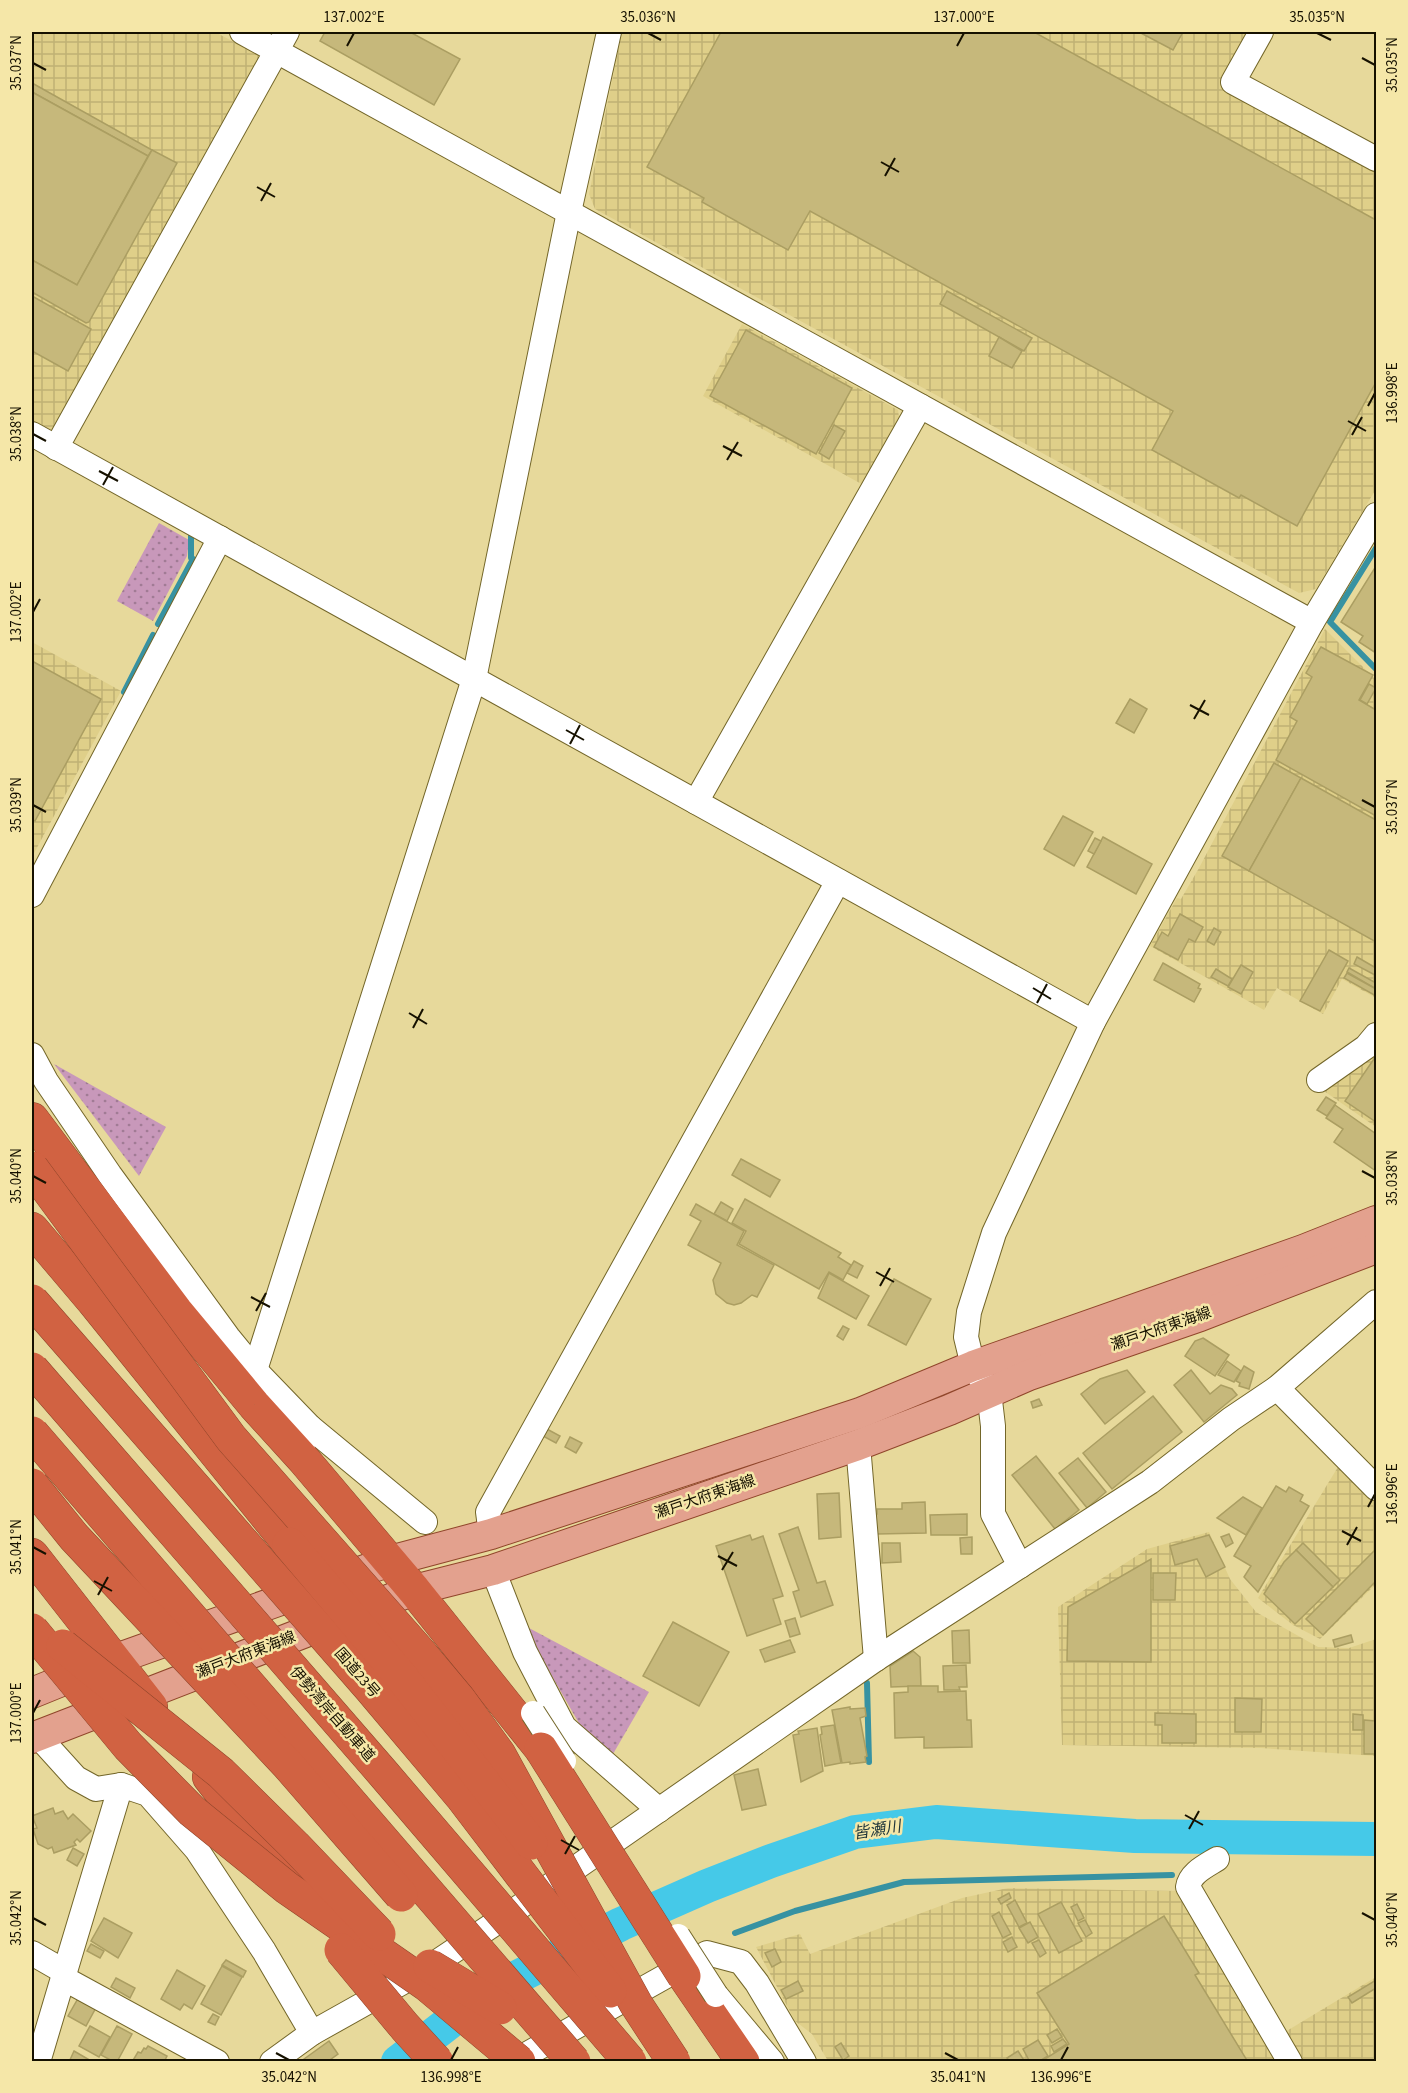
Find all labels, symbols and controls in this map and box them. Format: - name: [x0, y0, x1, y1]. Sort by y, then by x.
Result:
- text: 137.002°E: [323, 7, 385, 28]
- text: 35.036°N: [620, 7, 676, 28]
- text: 137.000°E: [933, 7, 995, 28]
- text: 35.035°N: [1289, 7, 1345, 28]
- text: 35.037°N: [6, 35, 27, 91]
- text: 35.035°N: [1382, 37, 1403, 93]
- text: 136.998°E: [1382, 362, 1403, 424]
- text: 35.038°N: [6, 406, 27, 462]
- text: 137.002°E: [6, 581, 27, 643]
- text: 35.039°N: [6, 777, 27, 833]
- text: 35.037°N: [1382, 779, 1403, 835]
- text: 35.040°N: [6, 1148, 27, 1204]
- text: 35.038°N: [1382, 1150, 1403, 1206]
- street label: 瀬戸大府東海線: [1108, 1302, 1214, 1356]
- text: 136.996°E: [1382, 1463, 1403, 1525]
- street label: 瀬戸大府東海線: [652, 1470, 758, 1524]
- text: 35.041°N: [6, 1519, 27, 1575]
- street label: 瀬戸大府東海線: [193, 1626, 299, 1684]
- street label: 国道23号: [329, 1643, 385, 1703]
- street label: 伊勢湾岸自動車道: [285, 1662, 379, 1766]
- text: 137.000°E: [6, 1682, 27, 1744]
- water label: 皆瀬川: [852, 1815, 904, 1845]
- text: 35.042°N: [6, 1890, 27, 1946]
- text: 35.040°N: [1382, 1892, 1403, 1948]
- text: 35.042°N: [261, 2067, 317, 2088]
- text: 136.998°E: [420, 2067, 482, 2088]
- text: 35.041°N: [930, 2067, 986, 2088]
- text: 136.996°E: [1030, 2067, 1092, 2088]

